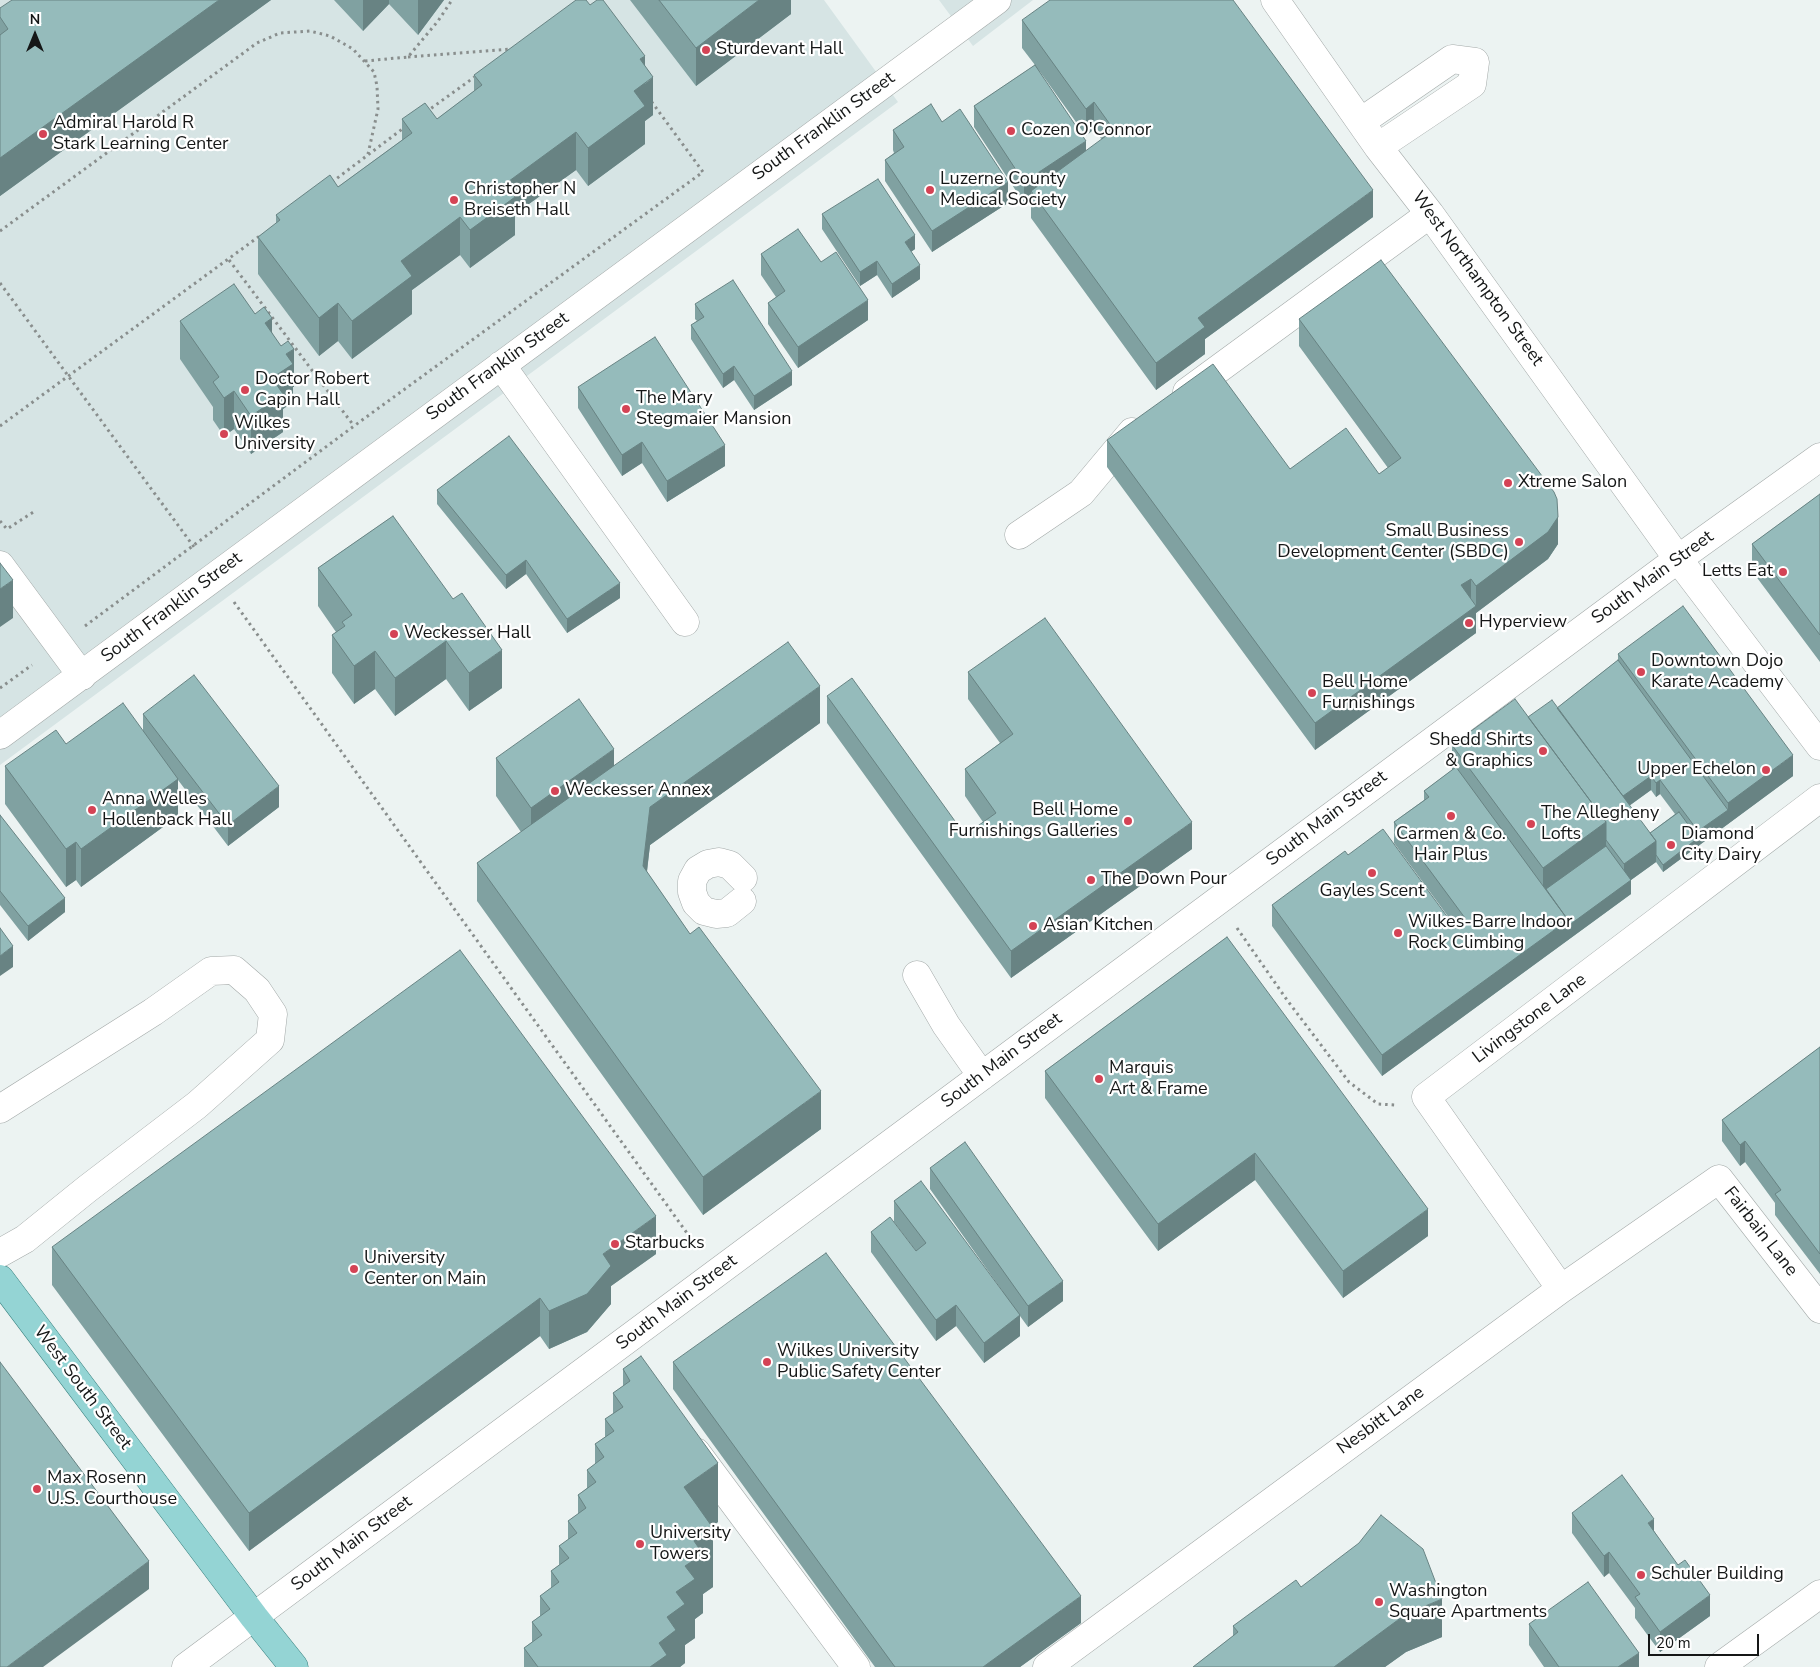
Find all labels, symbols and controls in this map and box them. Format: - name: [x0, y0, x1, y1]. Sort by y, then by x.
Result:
- north arrow: [10, 10, 60, 60]
- text: N: [30, 10, 40, 29]
- place label: Sturdevant Hall: [716, 39, 843, 61]
- marker: Sturdevant Hall: [700, 44, 712, 56]
- street label: South Franklin Street: [749, 68, 899, 186]
- place label: Admiral Harold R Stark Learning Center: [53, 113, 229, 156]
- place label: Cozen O'Connor: [1021, 120, 1151, 142]
- marker: Cozen O'Connor: [1005, 125, 1017, 137]
- marker: Admiral Harold R Stark Learning Center: [37, 128, 49, 140]
- place label: Luzerne County Medical Society: [940, 169, 1066, 212]
- place label: Christopher N Breiseth Hall: [464, 179, 576, 222]
- marker: Luzerne County Medical Society: [924, 184, 936, 196]
- street label: West Northampton Street: [1407, 188, 1547, 370]
- marker: Christopher N Breiseth Hall: [448, 194, 460, 206]
- street label: South Franklin Street: [423, 308, 573, 426]
- place label: Doctor Robert Capin Hall: [255, 369, 369, 412]
- marker: Doctor Robert Capin Hall: [239, 384, 251, 396]
- place label: The Mary Stegmaier Mansion: [636, 388, 791, 430]
- marker: The Mary Stegmaier Mansion: [620, 403, 632, 415]
- place label: Wilkes University: [234, 413, 315, 456]
- marker: Wilkes University: [218, 428, 230, 440]
- place label: Xtreme Salon: [1518, 472, 1627, 494]
- marker: Xtreme Salon: [1502, 477, 1514, 489]
- place label: Small Business Development Center (SBDC): [1277, 521, 1509, 564]
- street label: South Main Street: [1588, 527, 1718, 629]
- marker: Small Business Development Center (SBDC): [1513, 536, 1525, 548]
- street label: South Franklin Street: [97, 548, 247, 668]
- place label: Letts Eat: [1702, 561, 1773, 583]
- marker: Letts Eat: [1777, 566, 1789, 578]
- place label: Hyperview: [1479, 612, 1567, 634]
- marker: Hyperview: [1463, 617, 1475, 629]
- place label: Weckesser Hall: [404, 623, 531, 645]
- marker: Weckesser Hall: [388, 628, 400, 640]
- place label: Downtown Dojo Karate Academy: [1651, 651, 1784, 694]
- marker: Downtown Dojo Karate Academy: [1635, 666, 1647, 678]
- place label: Bell Home Furnishings: [1322, 672, 1415, 714]
- marker: Bell Home Furnishings: [1306, 687, 1318, 699]
- place label: Shedd Shirts & Graphics: [1429, 730, 1533, 772]
- marker: Shedd Shirts & Graphics: [1537, 745, 1549, 757]
- place label: Upper Echelon: [1637, 759, 1756, 781]
- marker: Upper Echelon: [1760, 764, 1772, 776]
- street label: South Main Street: [1262, 767, 1392, 871]
- place label: Weckesser Annex: [565, 780, 711, 802]
- marker: Weckesser Annex: [549, 785, 561, 797]
- place label: Anna Welles Hollenback Hall: [102, 789, 232, 832]
- place label: Bell Home Furnishings Galleries: [949, 800, 1118, 842]
- place label: The Allegheny Lofts: [1541, 803, 1659, 846]
- marker: Anna Welles Hollenback Hall: [86, 804, 98, 816]
- marker: Carmen & Co. Hair Plus: [1445, 810, 1457, 822]
- marker: Bell Home Furnishings Galleries: [1122, 815, 1134, 827]
- marker: The Allegheny Lofts: [1525, 818, 1537, 830]
- place label: Carmen & Co. Hair Plus: [1396, 824, 1506, 866]
- place label: Diamond City Dairy: [1681, 824, 1761, 866]
- marker: Diamond City Dairy: [1665, 839, 1677, 851]
- marker: Gayles Scent: [1366, 867, 1378, 879]
- place label: The Down Pour: [1101, 869, 1227, 891]
- marker: The Down Pour: [1085, 874, 1097, 886]
- place label: Gayles Scent: [1319, 881, 1425, 903]
- place label: Wilkes-Barre Indoor Rock Climbing: [1408, 912, 1572, 954]
- place label: Asian Kitchen: [1043, 915, 1153, 937]
- marker: Asian Kitchen: [1027, 920, 1039, 932]
- marker: Wilkes-Barre Indoor Rock Climbing: [1392, 927, 1404, 939]
- street label: Livingstone Lane: [1469, 969, 1591, 1069]
- street label: South Main Street: [937, 1009, 1067, 1113]
- place label: Marquis Art & Frame: [1109, 1058, 1208, 1100]
- marker: Marquis Art & Frame: [1093, 1073, 1105, 1085]
- street label: Fairbain Lane: [1718, 1183, 1802, 1281]
- place label: Starbucks: [625, 1233, 705, 1255]
- marker: Starbucks: [609, 1238, 621, 1250]
- place label: University Center on Main: [364, 1248, 486, 1290]
- street label: South Main Street: [612, 1251, 742, 1355]
- marker: University Center on Main: [348, 1263, 360, 1275]
- street label: West South Street: [28, 1322, 136, 1454]
- place label: Wilkes University Public Safety Center: [777, 1341, 941, 1384]
- marker: Wilkes University Public Safety Center: [761, 1356, 773, 1368]
- street label: Nesbitt Lane: [1333, 1382, 1429, 1460]
- place label: Max Rosenn U.S. Courthouse: [47, 1468, 177, 1510]
- marker: Max Rosenn U.S. Courthouse: [31, 1483, 43, 1495]
- street label: South Main Street: [287, 1492, 417, 1596]
- place label: University Towers: [650, 1523, 731, 1566]
- marker: University Towers: [634, 1538, 646, 1550]
- place label: Schuler Building: [1651, 1564, 1784, 1586]
- marker: Schuler Building: [1635, 1569, 1647, 1581]
- place label: Washington Square Apartments: [1389, 1581, 1547, 1624]
- marker: Washington Square Apartments: [1373, 1596, 1385, 1608]
- scale bar: [1650, 1624, 1761, 1656]
- text: 20 m: [1656, 1633, 1691, 1653]

